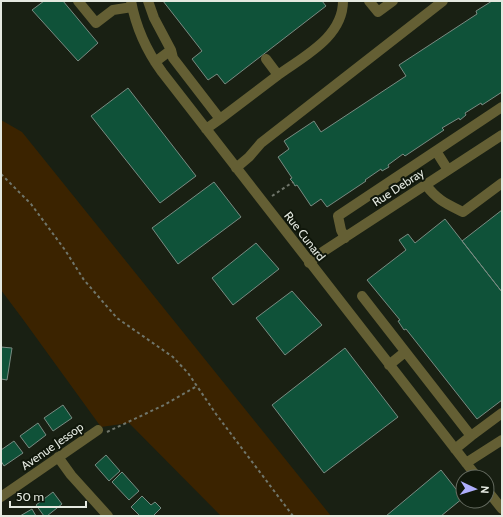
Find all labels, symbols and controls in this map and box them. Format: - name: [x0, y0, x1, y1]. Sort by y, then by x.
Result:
- street label: Rue Debray: [369, 165, 427, 209]
- street label: Rue Cunard: [281, 208, 329, 264]
- street label: Avenue Jessop: [18, 419, 86, 473]
- north arrow: [455, 469, 495, 509]
- scale bar: [10, 483, 86, 509]
- text: N: [478, 485, 492, 494]
- text: 50 m: [16, 489, 44, 504]

